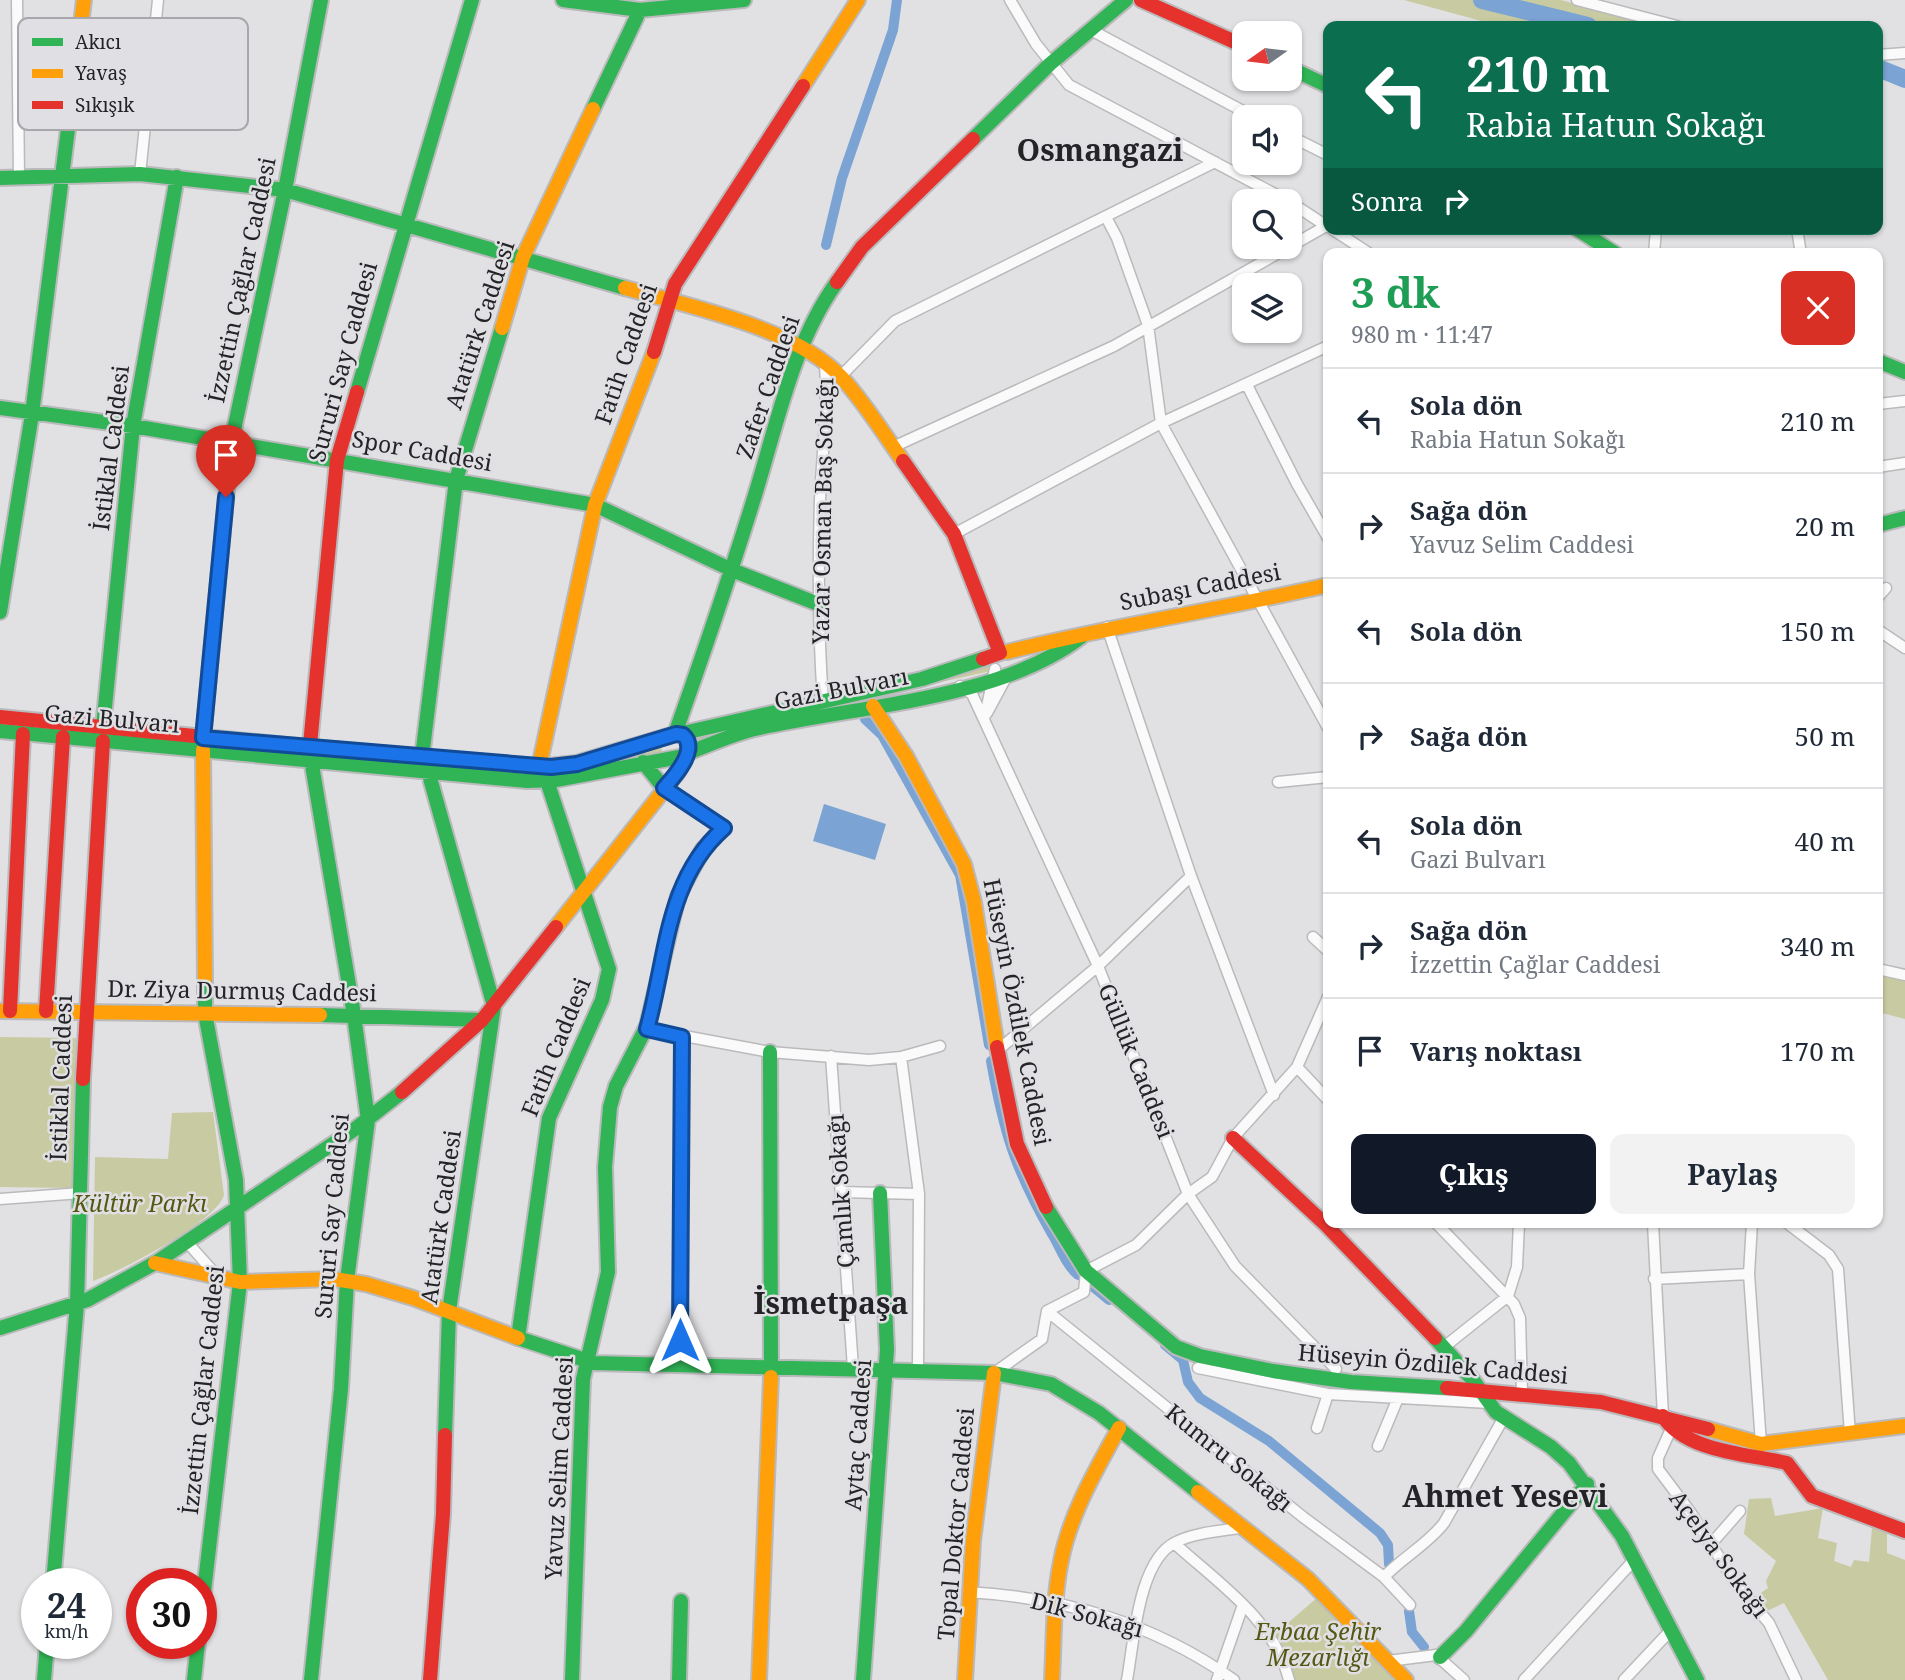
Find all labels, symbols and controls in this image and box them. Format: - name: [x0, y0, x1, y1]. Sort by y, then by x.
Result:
- legend: [18, 18, 248, 130]
- north arrow: [1232, 21, 1302, 91]
- map controls: [1232, 21, 1302, 343]
- text: Akıcı: [75, 29, 121, 55]
- text: 210 m: [1466, 40, 1610, 106]
- icon: left: [1351, 49, 1442, 140]
- text: Yavaş: [74, 60, 127, 86]
- text: Sıkışık: [75, 92, 135, 118]
- text: Rabia Hatun Sokağı: [1466, 103, 1765, 146]
- button: sound: [1232, 105, 1302, 175]
- district label: Osmangazi: [1017, 129, 1184, 170]
- street label: İzzettin Çağlar Caddesi: [199, 153, 283, 406]
- icon: right: [1437, 182, 1475, 220]
- text: Sonra: [1351, 183, 1423, 219]
- button: search: [1232, 189, 1302, 259]
- street label: Atatürk Caddesi: [437, 236, 522, 413]
- street label: Sururi Say Caddesi: [300, 257, 384, 465]
- text: 3 dk: [1351, 263, 1440, 320]
- button: close: [1781, 271, 1855, 345]
- button: layers: [1232, 273, 1302, 343]
- street label: Fatih Caddesi: [586, 278, 664, 428]
- street label: Zafer Caddesi: [728, 310, 807, 463]
- text: 980 m · 11:47: [1351, 318, 1493, 350]
- street label: İstiklal Caddesi: [84, 363, 136, 532]
- street label: Yazar Osman Baş Sokağı: [804, 377, 840, 646]
- text: Sola dön: [1410, 387, 1523, 423]
- icon: left: [1351, 402, 1389, 440]
- text: 210 m: [1780, 403, 1855, 439]
- street label: Spor Caddesi: [349, 422, 496, 478]
- text: Rabia Hatun Sokağı: [1410, 423, 1625, 455]
- pin: [196, 425, 256, 497]
- icon: arrive: [207, 436, 245, 474]
- text: Sağa dön: [1410, 492, 1528, 528]
- icon: right: [1351, 507, 1389, 545]
- text: 20 m: [1795, 508, 1855, 544]
- text: Yavuz Selim Caddesi: [1410, 528, 1634, 560]
- street label: Subaşı Caddesi: [1117, 555, 1284, 617]
- icon: left: [1351, 612, 1389, 650]
- text: Sola dön: [1410, 613, 1523, 649]
- text: 150 m: [1780, 613, 1855, 649]
- street label: Gazi Bulvarı: [771, 659, 911, 717]
- street label: Gazi Bulvarı: [43, 696, 182, 740]
- icon: right: [1351, 717, 1389, 755]
- text: Sağa dön: [1410, 718, 1528, 754]
- text: 50 m: [1795, 718, 1855, 754]
- text: Sola dön: [1410, 807, 1523, 843]
- icon: left: [1351, 822, 1389, 860]
- text: 40 m: [1795, 823, 1855, 859]
- text: Gazi Bulvarı: [1410, 843, 1546, 875]
- street label: Hüseyin Özdilek Caddesi: [976, 876, 1060, 1149]
- text: Sağa dön: [1410, 912, 1528, 948]
- icon: right: [1351, 927, 1389, 965]
- text: 340 m: [1780, 928, 1855, 964]
- text: İzzettin Çağlar Caddesi: [1410, 948, 1660, 980]
- street label: Dr. Ziya Durmuş Caddesi: [107, 972, 378, 1008]
- street label: Fatih Caddesi: [513, 972, 598, 1121]
- street label: Güllük Caddesi: [1091, 978, 1183, 1144]
- street label: İstiklal Caddesi: [41, 994, 79, 1162]
- icon: arrive: [1351, 1032, 1389, 1070]
- text: Varış noktası: [1410, 1033, 1582, 1069]
- text: 170 m: [1780, 1033, 1855, 1069]
- street label: Sururi Say Caddesi: [306, 1111, 356, 1320]
- street label: Çamlık Sokağı: [819, 1112, 861, 1269]
- street label: Atatürk Caddesi: [412, 1127, 468, 1306]
- button: Çıkış: [1351, 1134, 1596, 1214]
- button: Paylaş: [1610, 1134, 1855, 1214]
- park label: Kültür Parkı: [72, 1187, 207, 1219]
- street label: İzzettin Çağlar Caddesi: [173, 1263, 231, 1516]
- district label: İsmetpaşa: [753, 1282, 909, 1323]
- position arrow: [643, 1303, 717, 1377]
- street label: Hüseyin Özdilek Caddesi: [1297, 1335, 1570, 1391]
- street label: Yavuz Selim Caddesi: [536, 1355, 580, 1582]
- street label: Aytaç Caddesi: [836, 1357, 878, 1512]
- street label: Kumru Sokağı: [1159, 1396, 1301, 1519]
- street label: Topal Doktor Caddesi: [929, 1406, 981, 1642]
- district label: Ahmet Yesevi: [1402, 1475, 1608, 1516]
- street label: Açelya Sokağı: [1663, 1483, 1777, 1624]
- speed limit sign: 30: [126, 1568, 217, 1659]
- text: 24: [47, 1581, 86, 1628]
- street label: Dik Sokağı: [1027, 1584, 1148, 1645]
- park label: Erbaa Şehir Mezarlığı: [1254, 1615, 1381, 1673]
- text: km/h: [44, 1619, 89, 1643]

